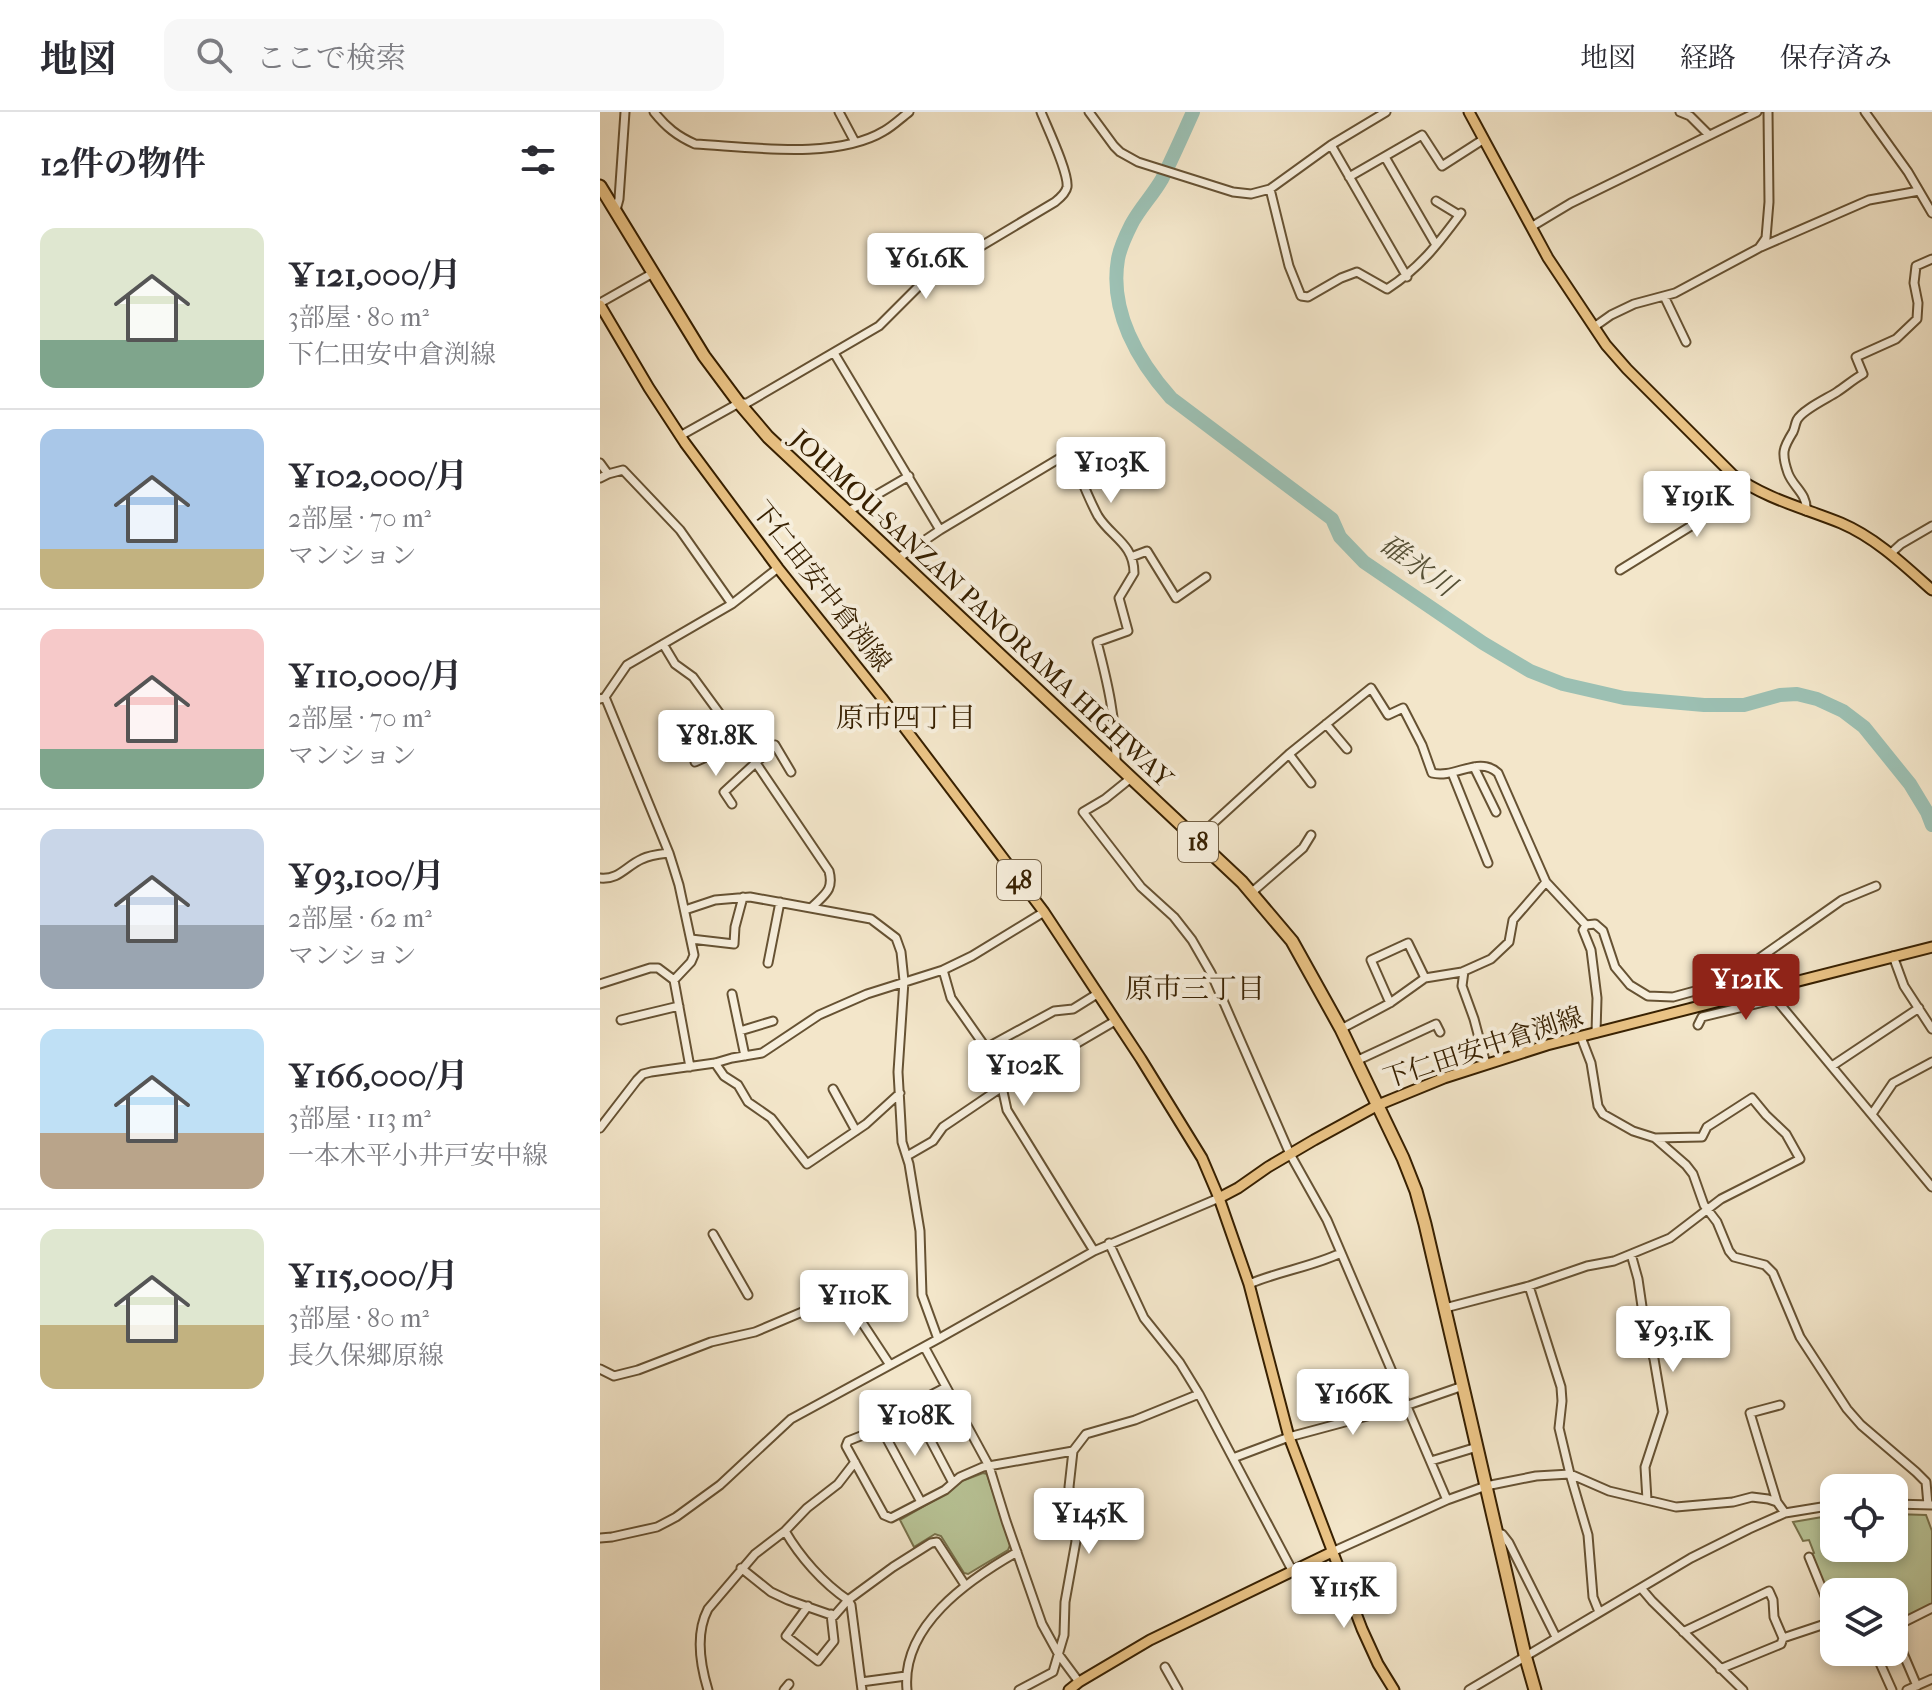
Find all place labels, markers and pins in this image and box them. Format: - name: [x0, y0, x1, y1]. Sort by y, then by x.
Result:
- pin: ¥61.6K: [861, 233, 991, 301]
- pin: ¥103K: [1055, 437, 1167, 505]
- pin: ¥191K: [1641, 471, 1753, 539]
- pin: ¥81.8K: [651, 710, 781, 778]
- pin: ¥121K: [1690, 954, 1802, 1022]
- pin: ¥102K: [968, 1040, 1080, 1108]
- pin: ¥110K: [798, 1270, 910, 1338]
- pin: ¥93.1K: [1608, 1306, 1738, 1374]
- pin: ¥166K: [1297, 1369, 1409, 1437]
- pin: ¥108K: [859, 1390, 971, 1458]
- pin: ¥145K: [1033, 1488, 1145, 1556]
- pin: ¥115K: [1288, 1562, 1400, 1630]

